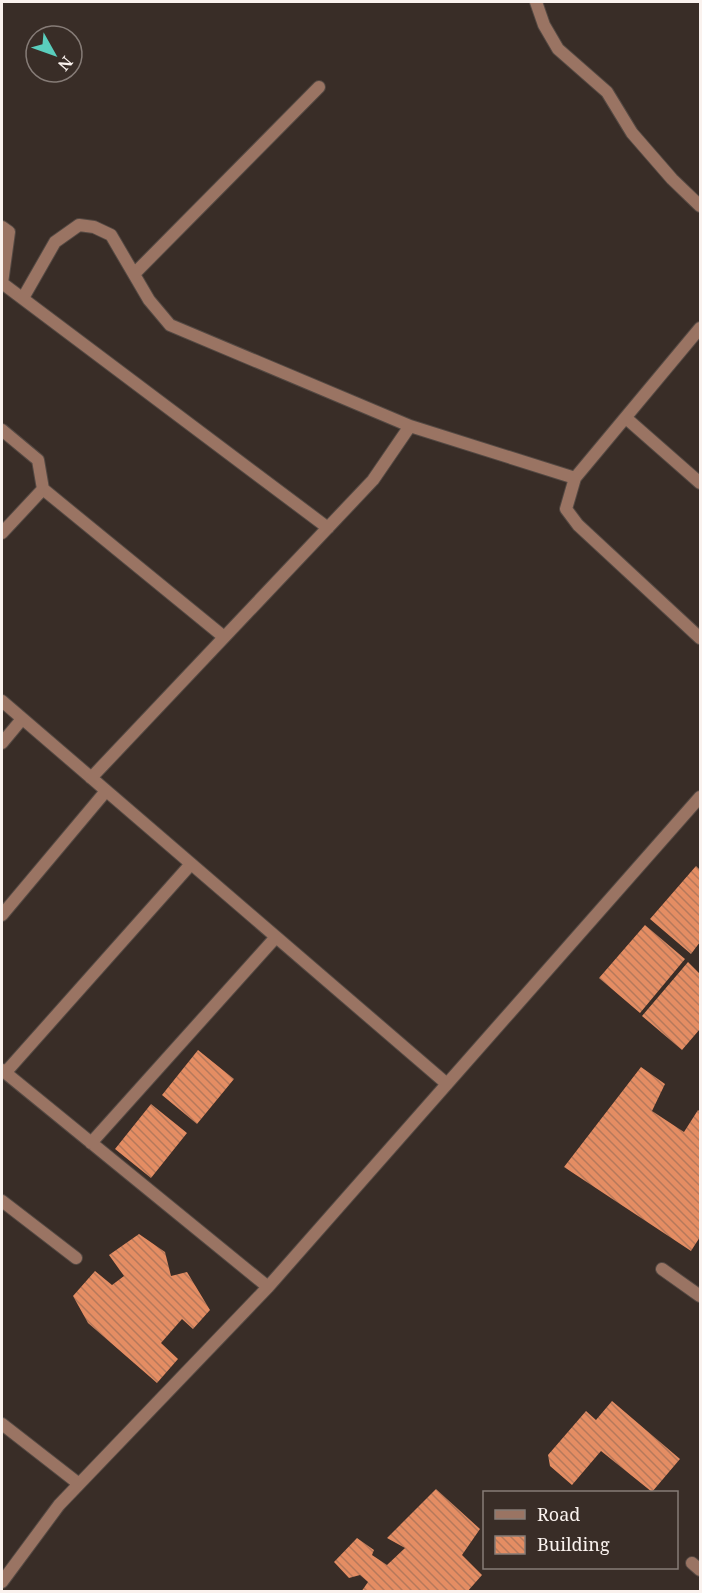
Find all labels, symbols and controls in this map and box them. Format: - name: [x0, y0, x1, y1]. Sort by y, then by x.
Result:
- north arrow: [24, 24, 84, 84]
- text: N: [53, 52, 78, 76]
- legend: [483, 1491, 678, 1569]
- text: Road: [537, 1502, 580, 1526]
- text: Building: [537, 1532, 610, 1556]

